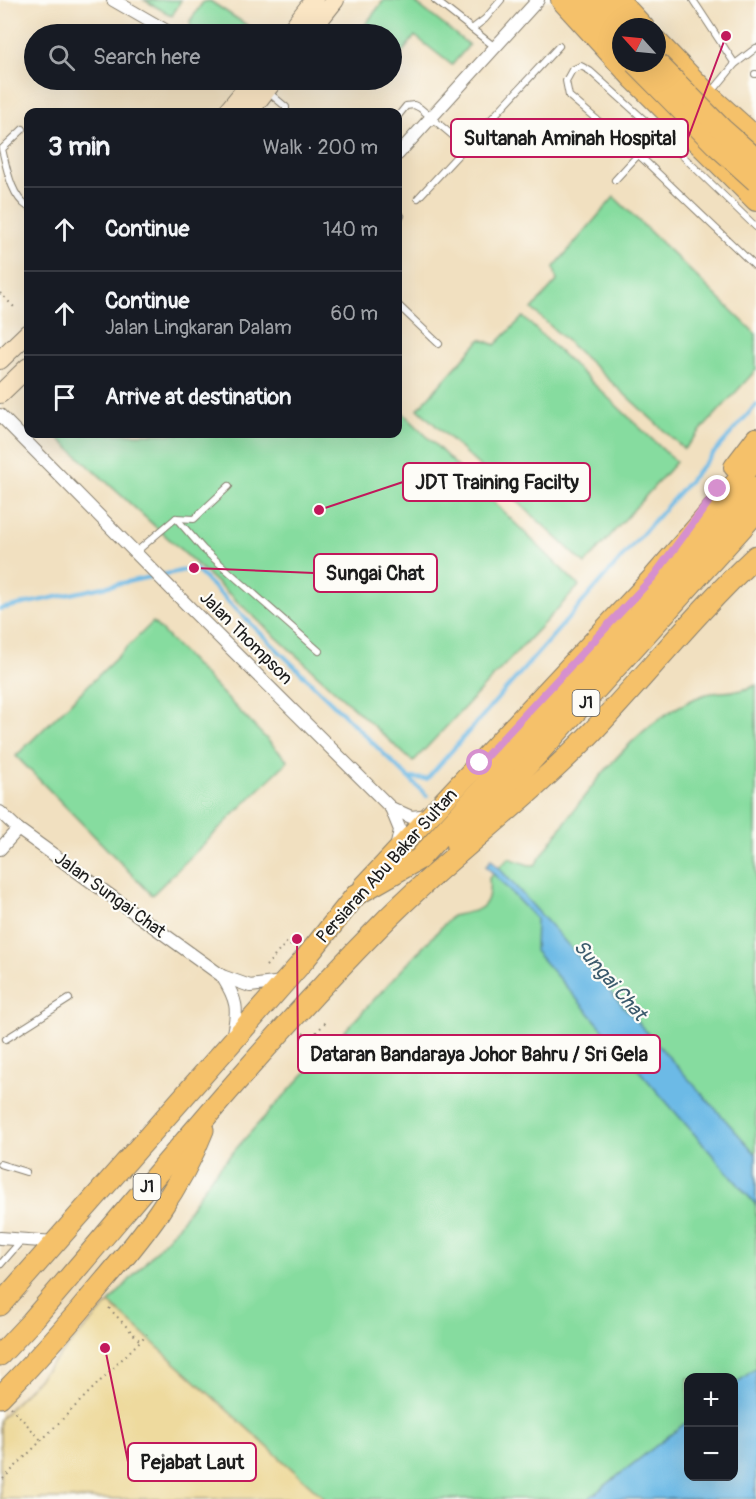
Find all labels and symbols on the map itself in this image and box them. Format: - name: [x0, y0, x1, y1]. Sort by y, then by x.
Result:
- north arrow: [612, 18, 666, 72]
- callout: Sultanah Aminah Hospital: [451, 119, 688, 157]
- text: Sultanah Aminah Hospital: [463, 126, 677, 151]
- callout: JDT Training Facilty: [403, 463, 590, 501]
- text: JDT Training Facilty: [415, 470, 579, 495]
- route end: [704, 475, 730, 501]
- callout: Sungai Chat: [314, 554, 437, 592]
- text: Sungai Chat: [326, 561, 425, 586]
- street label: Jalan Thompson: [194, 586, 298, 690]
- road number: J1: [572, 690, 600, 716]
- route start: [466, 749, 492, 775]
- street label: Persiaran Abu Bakar Sultan: [311, 784, 463, 948]
- street label: Jalan Sungai Chat: [50, 847, 171, 944]
- water label: Sungai Chat: [568, 935, 653, 1027]
- callout: Dataran Bandaraya Johor Bahru / Sri Gela: [298, 1035, 660, 1073]
- text: Dataran Bandaraya Johor Bahru / Sri Gela: [310, 1042, 648, 1067]
- road number: J1: [134, 1174, 160, 1200]
- callout: Pejabat Laut: [128, 1443, 256, 1481]
- text: Pejabat Laut: [140, 1450, 245, 1475]

